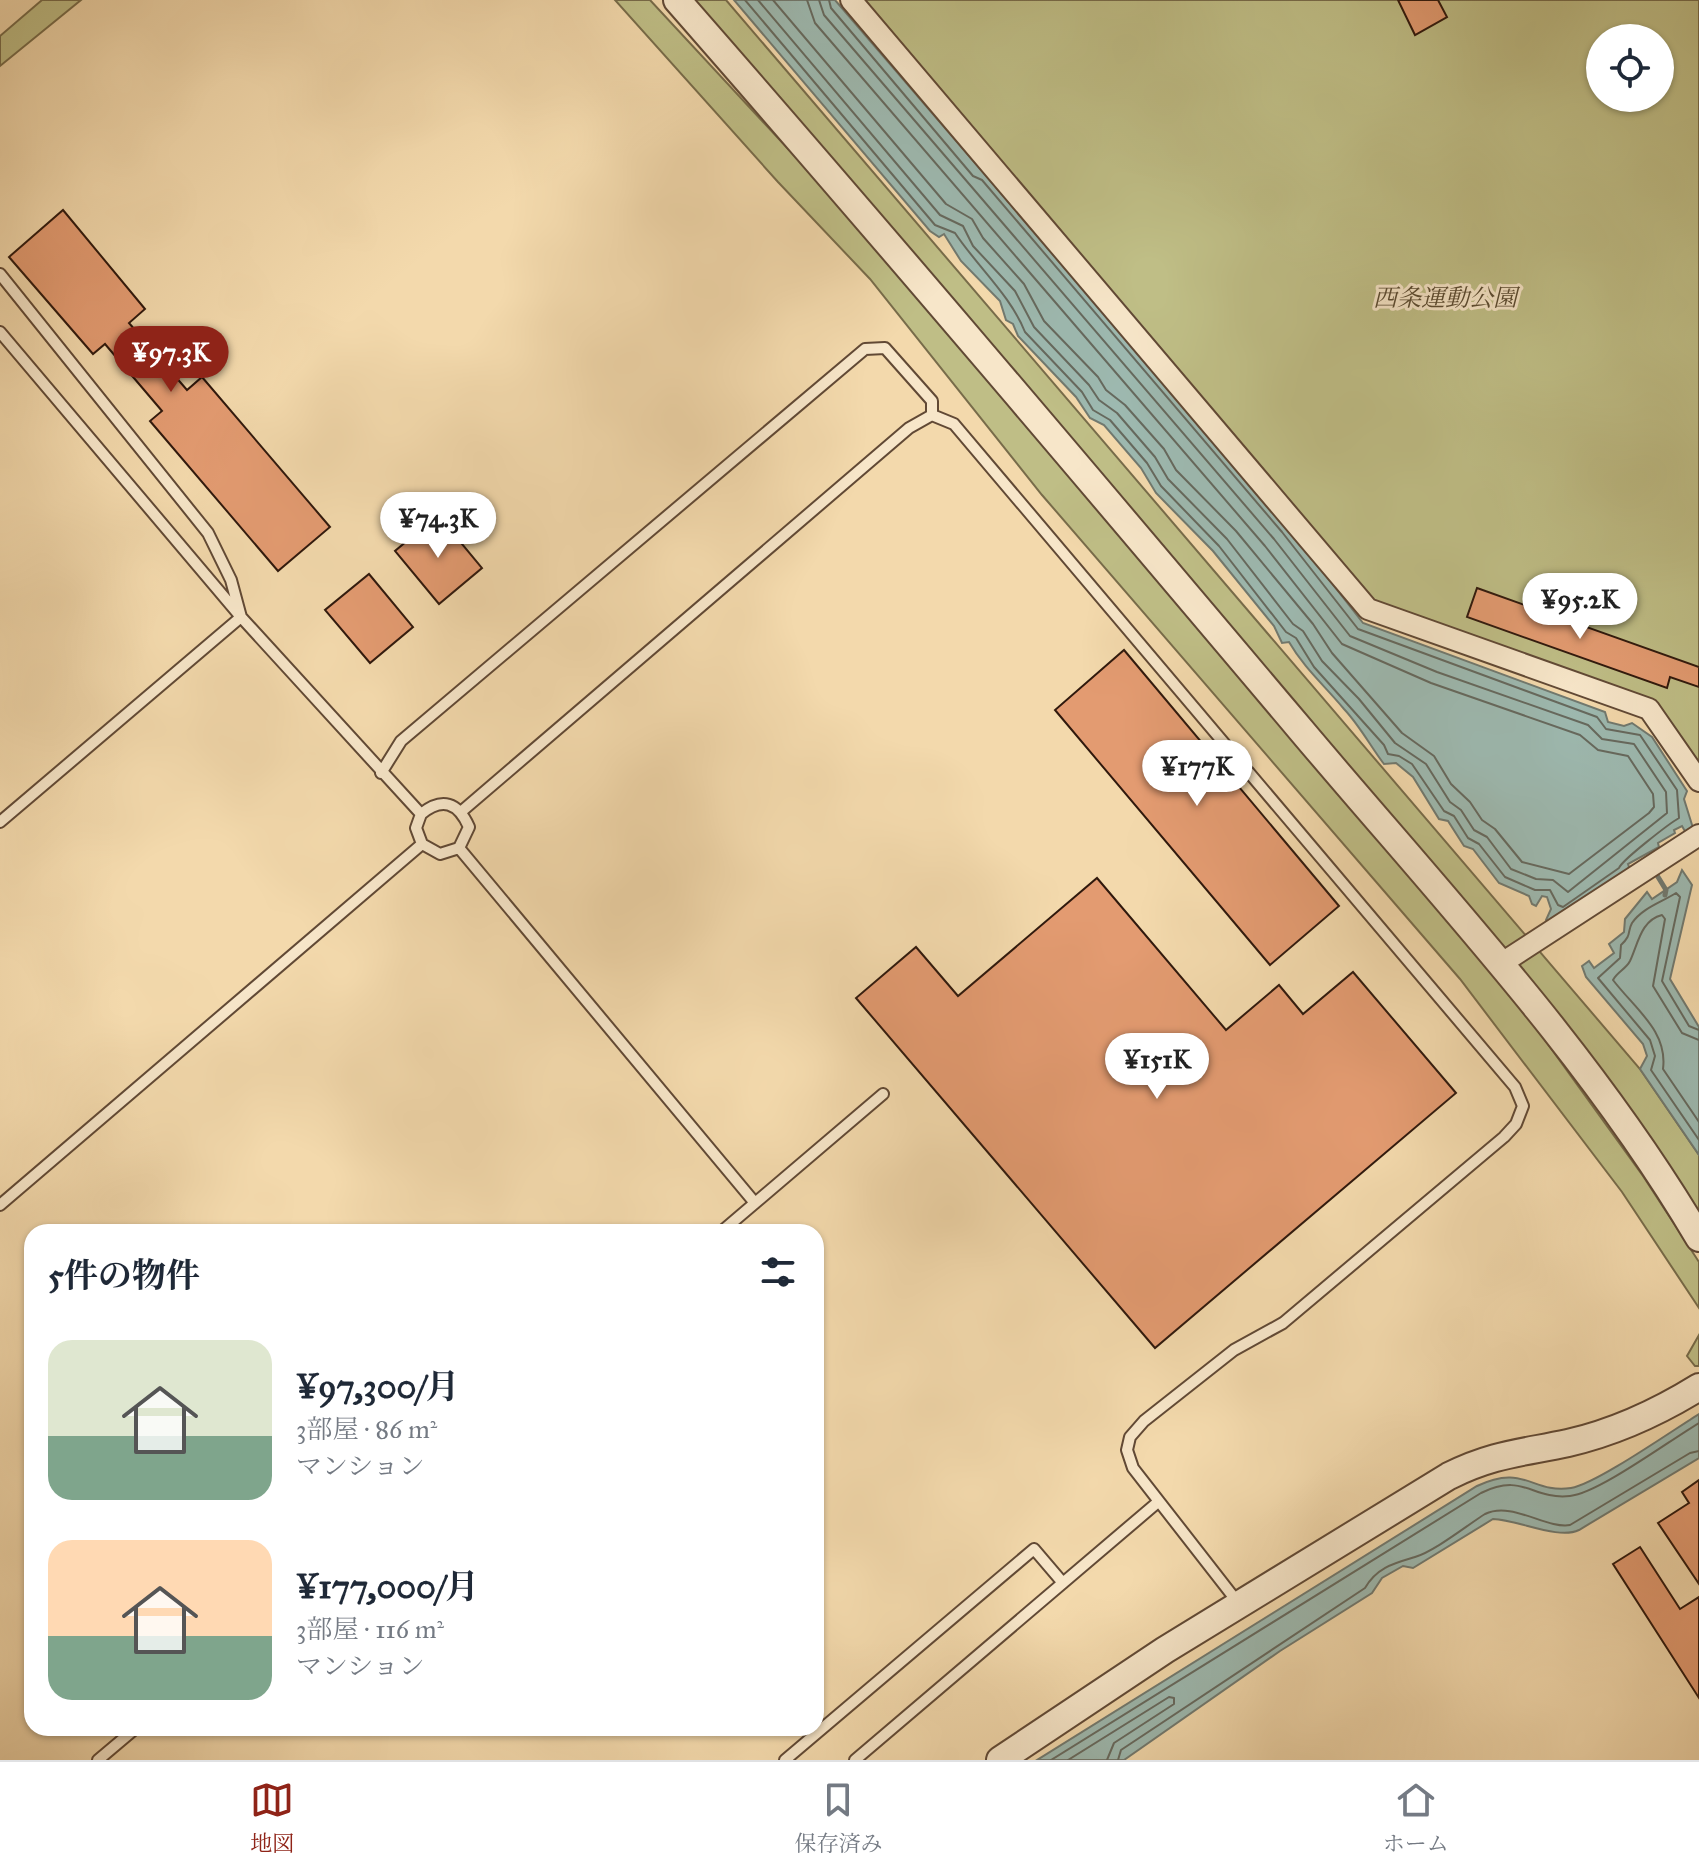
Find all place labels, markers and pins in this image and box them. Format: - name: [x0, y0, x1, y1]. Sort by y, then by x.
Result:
- pin: ¥97.3K: [106, 326, 236, 394]
- pin: ¥74.3K: [373, 492, 503, 560]
- pin: ¥95.2K: [1515, 573, 1645, 641]
- pin: ¥177K: [1141, 740, 1253, 808]
- pin: ¥151K: [1101, 1033, 1213, 1101]

